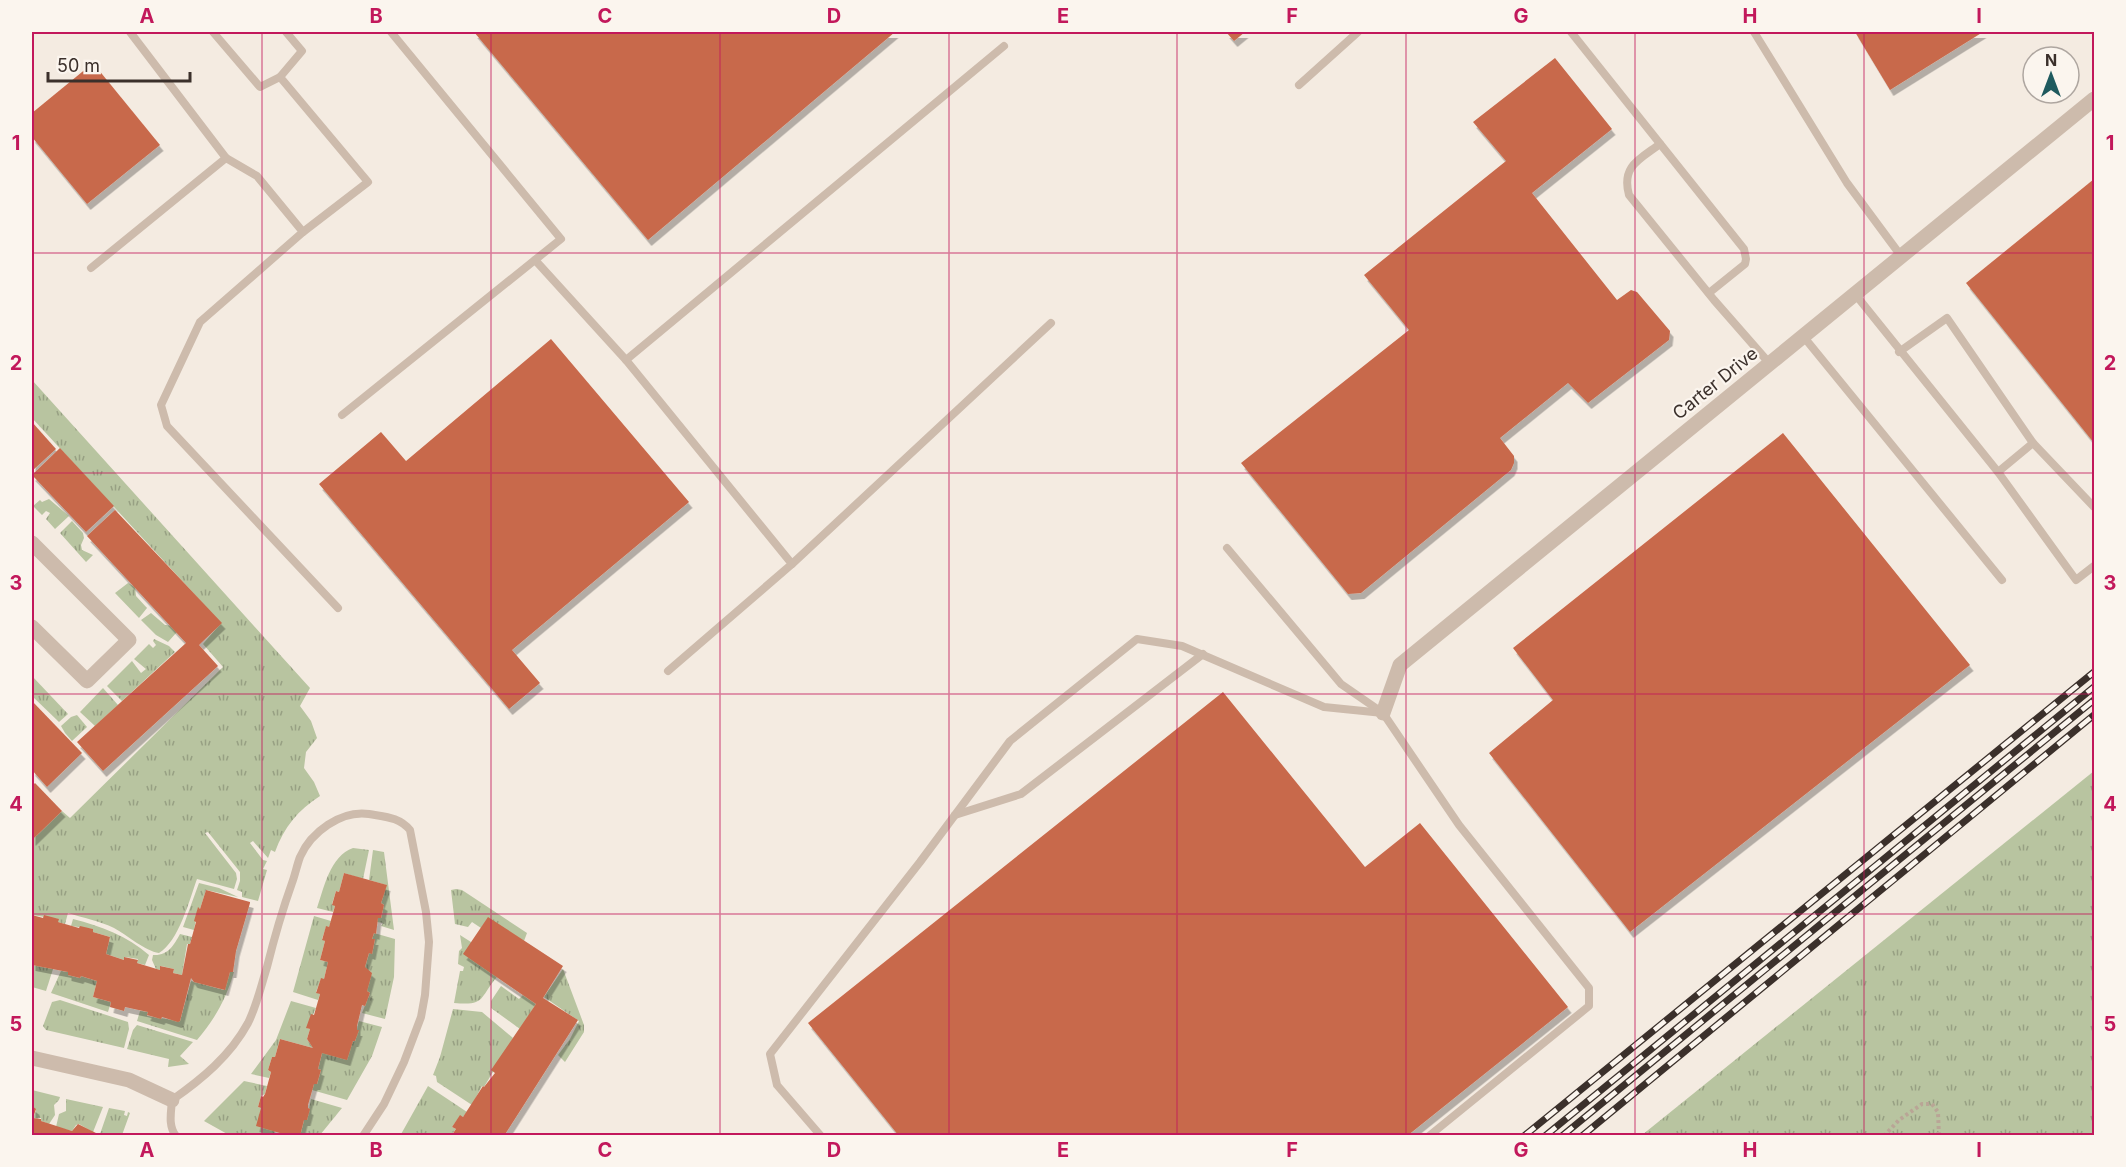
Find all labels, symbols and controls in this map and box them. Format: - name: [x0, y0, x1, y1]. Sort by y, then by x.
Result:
- text: A: [140, 4, 155, 28]
- text: B: [369, 4, 383, 28]
- text: C: [598, 4, 612, 28]
- text: D: [827, 4, 841, 28]
- text: E: [1057, 4, 1069, 28]
- text: F: [1286, 4, 1298, 28]
- text: G: [1513, 4, 1529, 28]
- text: H: [1743, 4, 1757, 28]
- text: I: [1976, 4, 1982, 28]
- scale bar: [48, 45, 190, 83]
- north arrow: [2021, 45, 2081, 105]
- text: N: [2045, 50, 2057, 70]
- text: 50 m: [57, 55, 100, 76]
- text: 1: [12, 131, 20, 155]
- text: 1: [2106, 131, 2114, 155]
- street label: Carter Drive: [1668, 342, 1762, 424]
- text: 2: [10, 351, 22, 375]
- text: 2: [2104, 351, 2116, 375]
- text: 3: [10, 571, 22, 595]
- text: 3: [2104, 571, 2116, 595]
- text: 4: [9, 792, 23, 816]
- text: 4: [2103, 792, 2117, 816]
- text: 5: [10, 1012, 22, 1036]
- text: 5: [2104, 1012, 2116, 1036]
- text: A: [140, 1138, 155, 1162]
- text: B: [369, 1138, 383, 1162]
- text: C: [598, 1138, 612, 1162]
- text: D: [827, 1138, 841, 1162]
- text: E: [1057, 1138, 1069, 1162]
- text: F: [1286, 1138, 1298, 1162]
- text: G: [1513, 1138, 1529, 1162]
- text: H: [1743, 1138, 1757, 1162]
- text: I: [1976, 1138, 1982, 1162]

